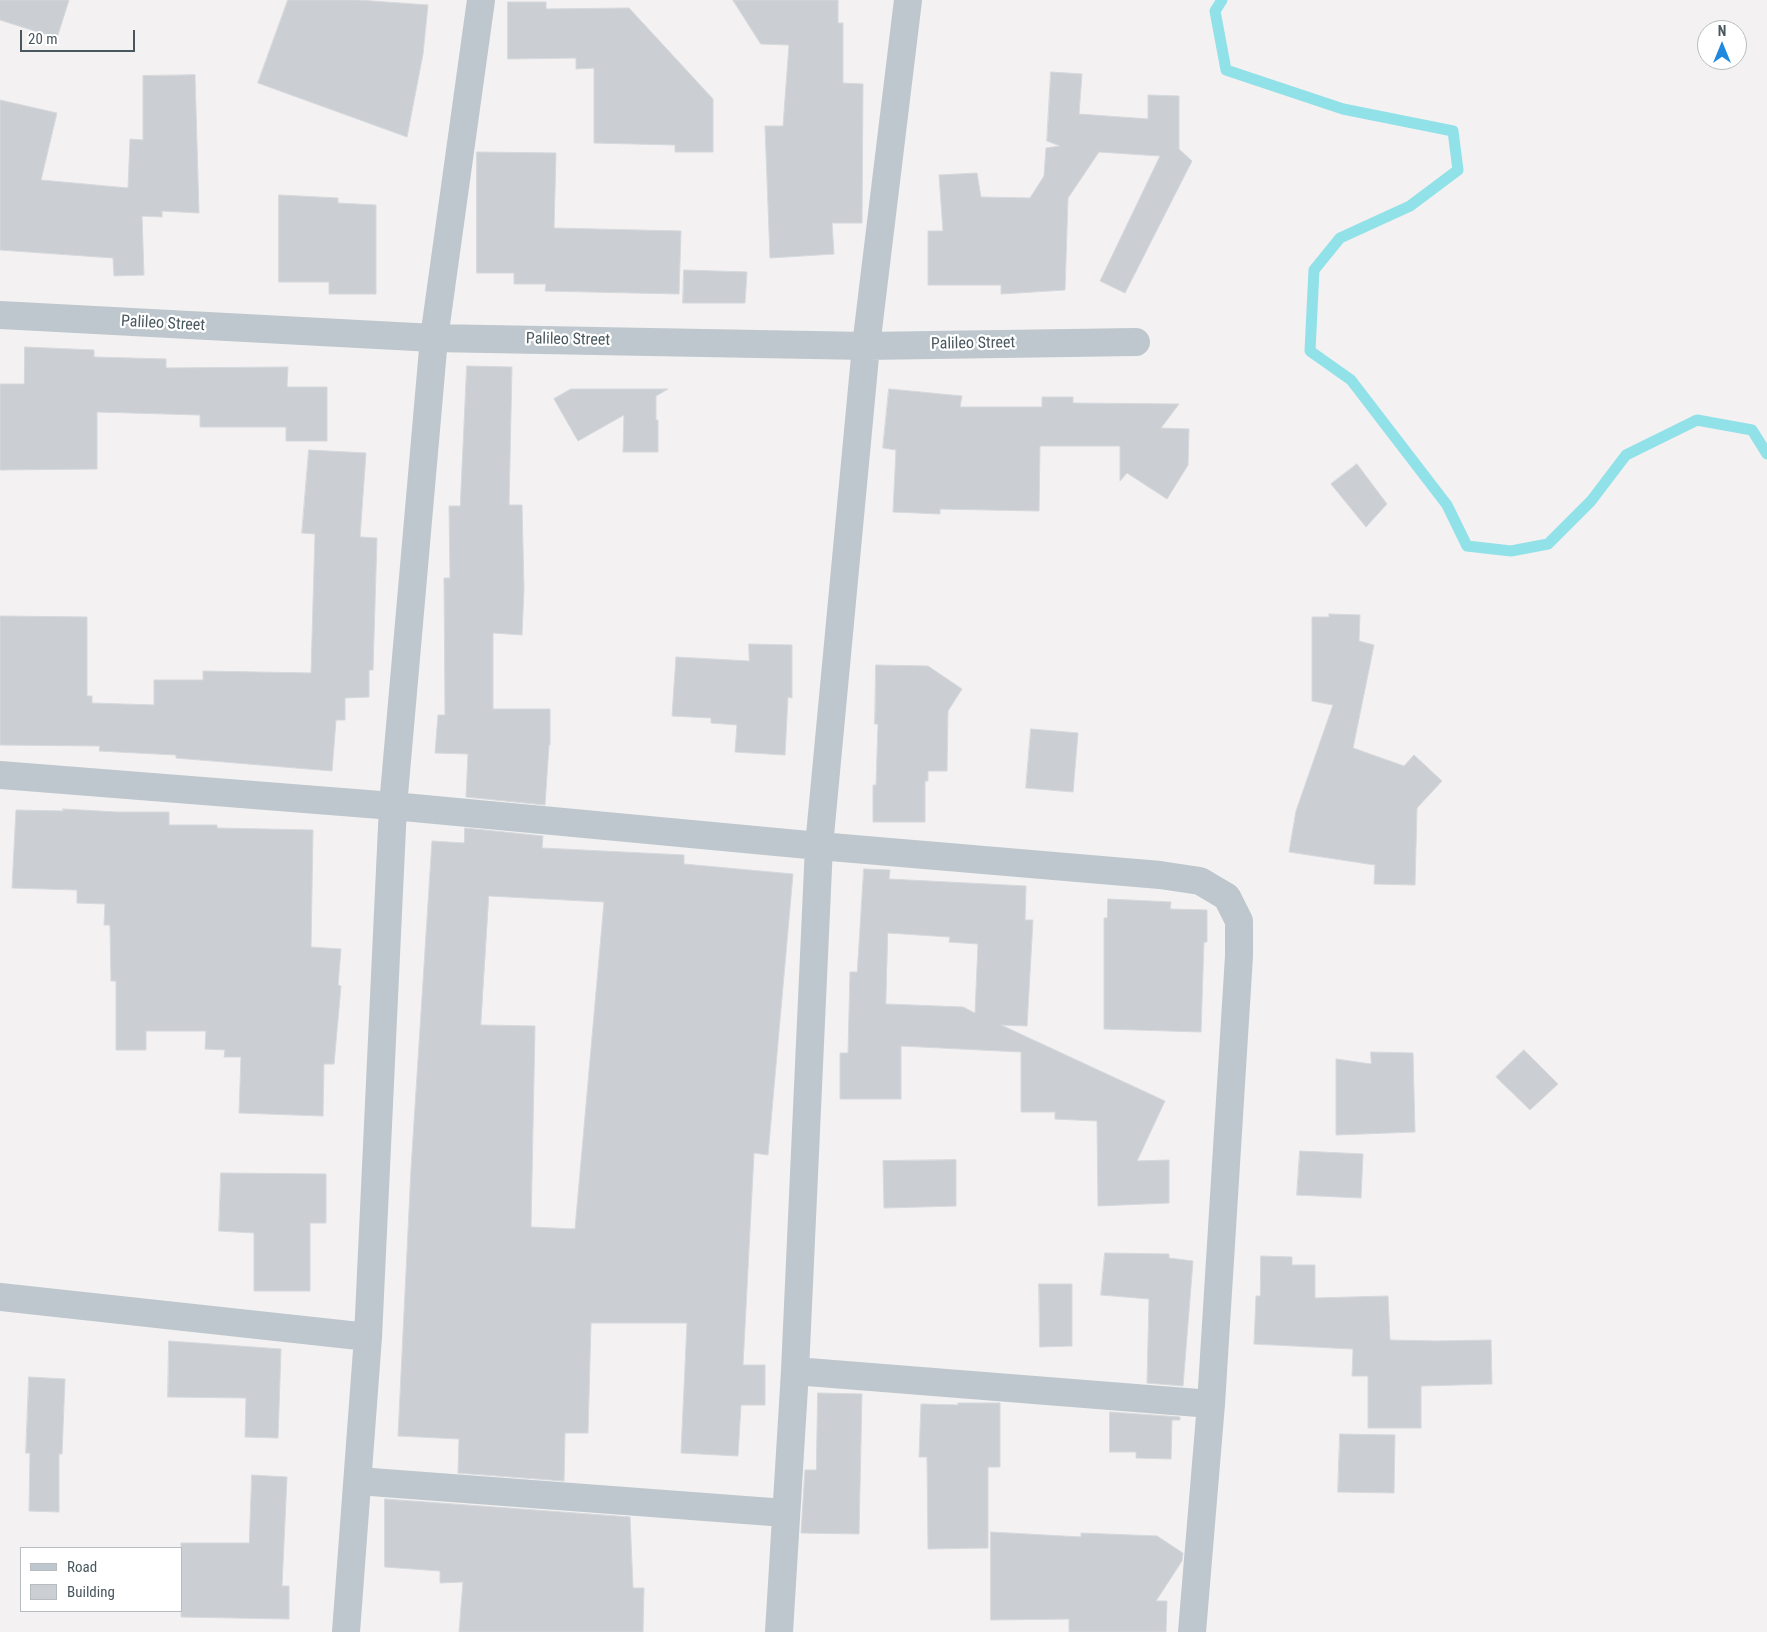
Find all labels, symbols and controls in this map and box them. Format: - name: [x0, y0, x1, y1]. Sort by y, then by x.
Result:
- scale bar: [22, 20, 138, 52]
- north arrow: [1697, 20, 1747, 70]
- text: N: [1718, 23, 1726, 39]
- text: 20 m: [28, 30, 58, 48]
- street label: Palileo Street: [120, 312, 206, 336]
- street label: Palileo Street: [526, 330, 610, 350]
- street label: Palileo Street: [931, 334, 1015, 354]
- legend: [20, 1547, 182, 1612]
- text: Road: [67, 1558, 97, 1576]
- text: Building: [67, 1583, 115, 1601]

